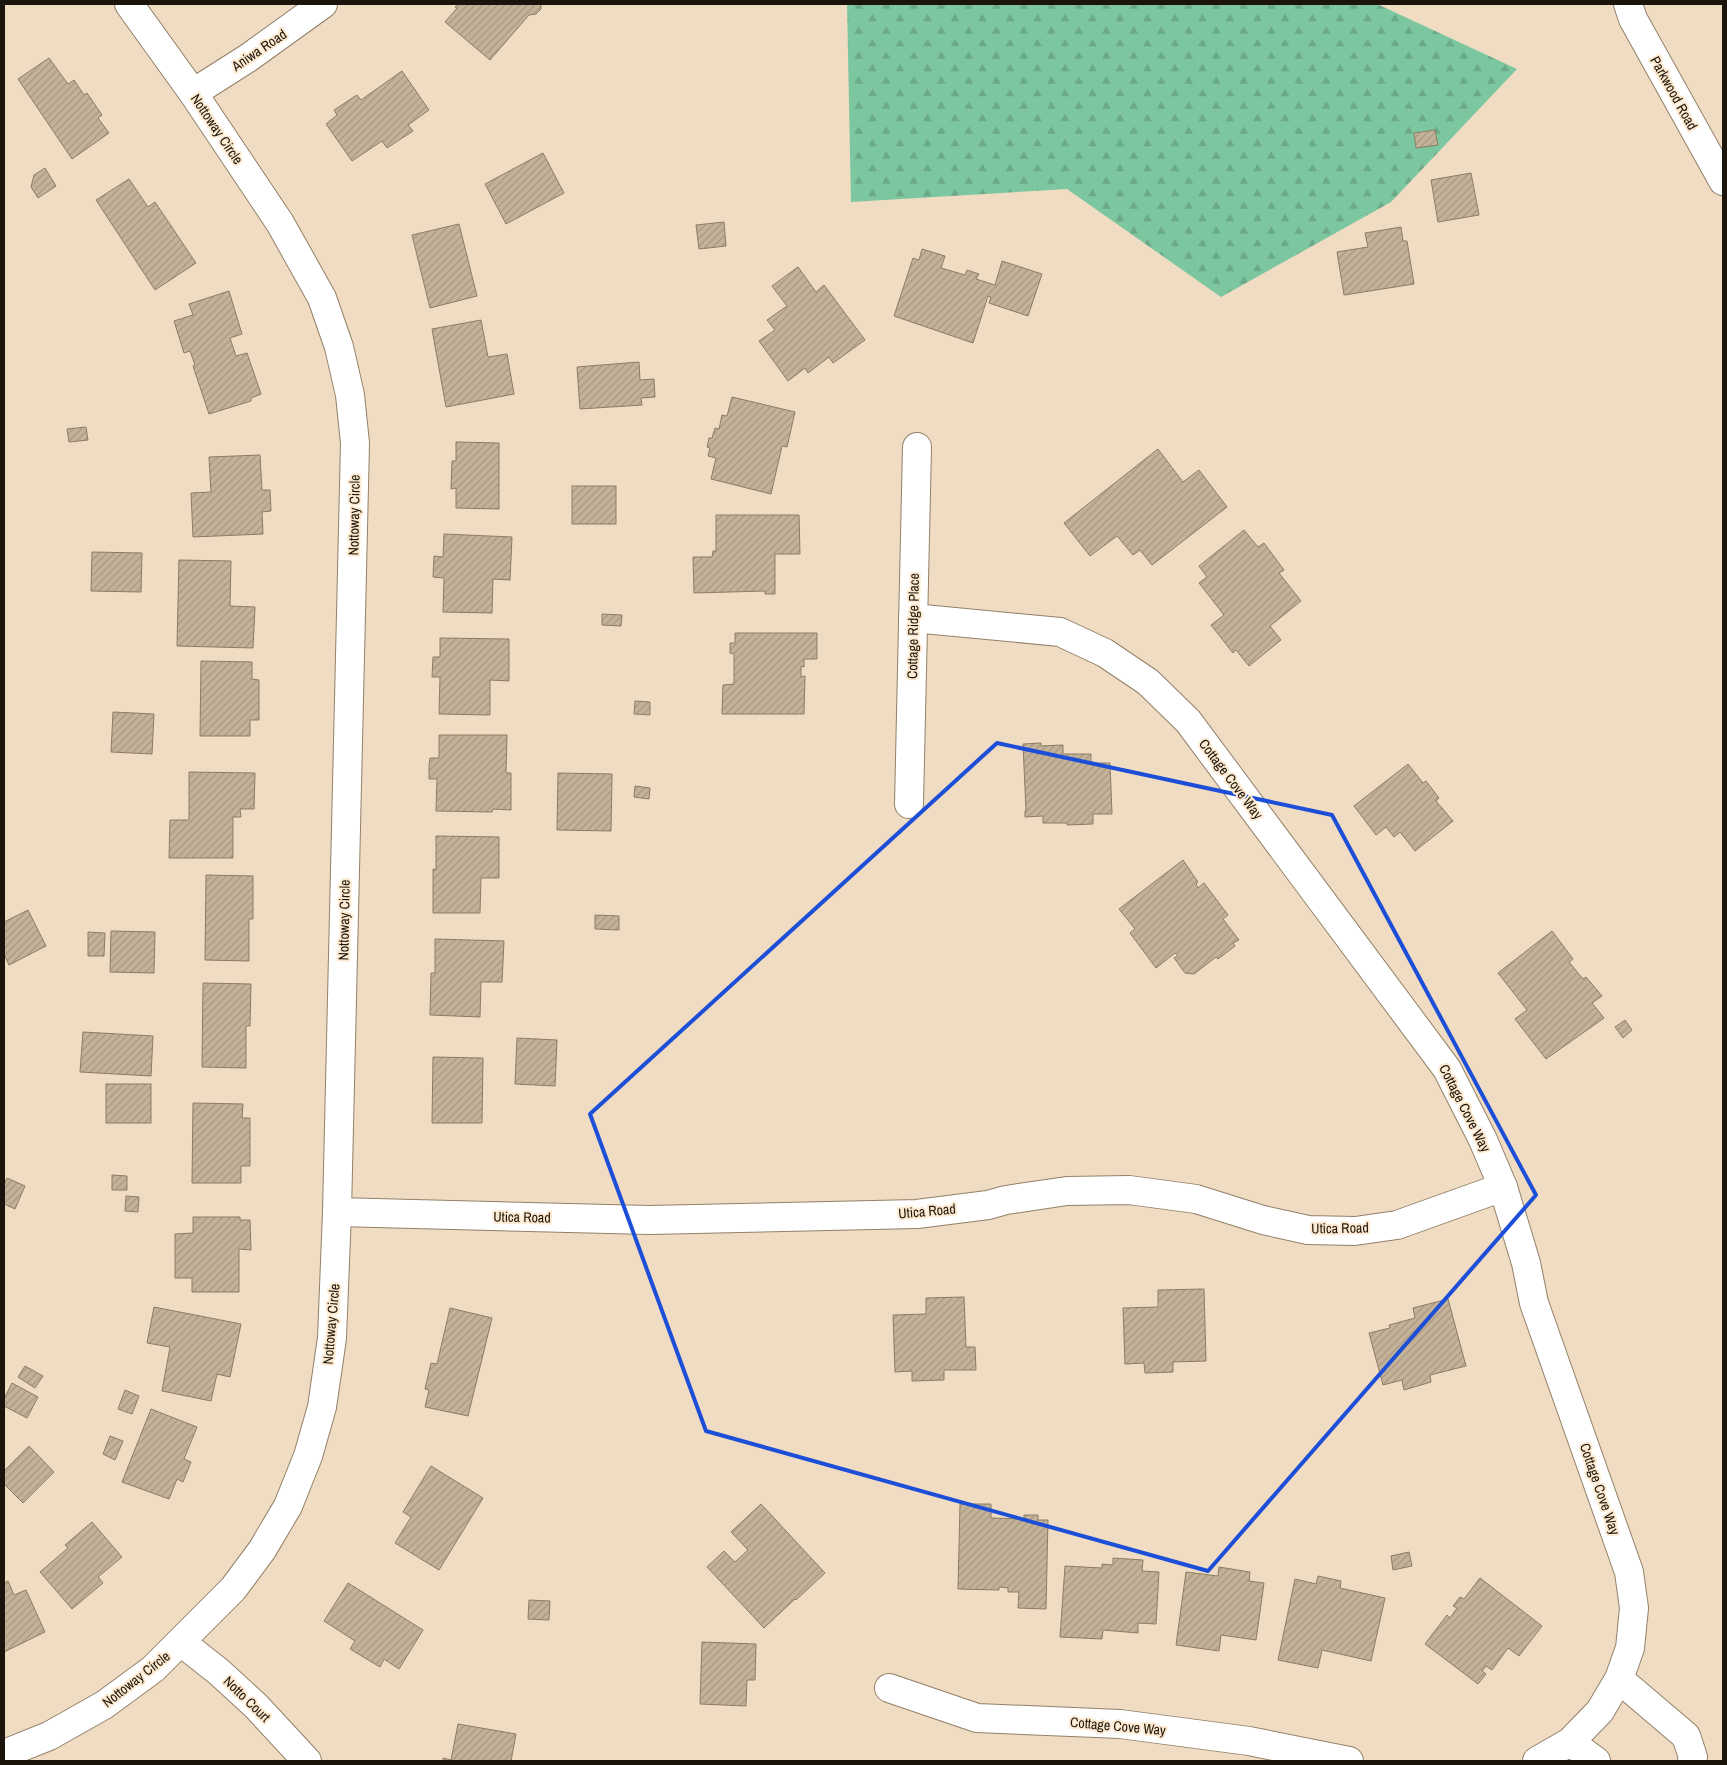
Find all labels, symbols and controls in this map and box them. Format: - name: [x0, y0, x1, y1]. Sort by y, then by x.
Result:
- street label: Aniwa Road: [227, 25, 290, 76]
- street label: Parkwood Road: [1646, 53, 1702, 133]
- street label: Nottoway Circle: [187, 90, 247, 168]
- street label: Nottoway Circle: [344, 474, 364, 556]
- street label: Cottage Ridge Place: [903, 573, 923, 679]
- street label: Cottage Cove Way: [1195, 735, 1267, 823]
- street label: Nottoway Circle: [334, 879, 354, 961]
- street label: Cottage Cove Way: [1435, 1061, 1495, 1155]
- street label: Utica Road: [898, 1200, 956, 1222]
- street label: Utica Road: [493, 1208, 551, 1226]
- street label: Utica Road: [1311, 1219, 1369, 1237]
- street label: Nottoway Circle: [319, 1283, 343, 1365]
- street label: Cottage Cove Way: [1576, 1441, 1624, 1538]
- street label: Nottoway Circle: [99, 1647, 173, 1711]
- street label: Notto Court: [220, 1672, 274, 1726]
- street label: Cottage Cove Way: [1069, 1713, 1167, 1739]

